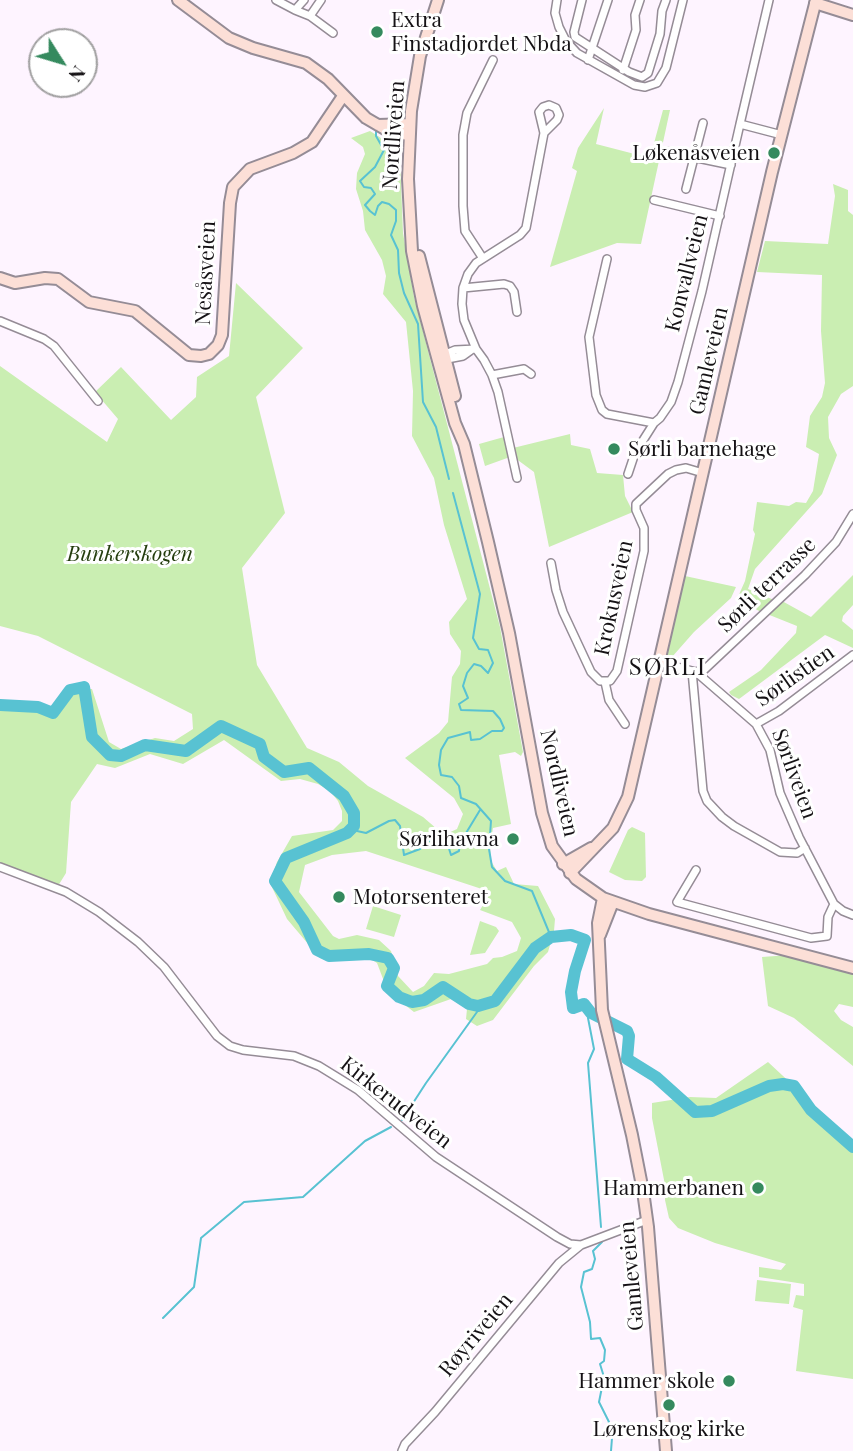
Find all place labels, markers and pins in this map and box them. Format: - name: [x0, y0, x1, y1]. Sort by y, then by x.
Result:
- place label: Extra Finstadjordet Nbda: [391, 7, 572, 57]
- marker: Extra Finstadjordet Nbda: [369, 24, 385, 40]
- place label: Løkenåsveien: [632, 140, 760, 166]
- marker: Løkenåsveien: [766, 145, 782, 161]
- place label: Sørli barnehage: [628, 436, 776, 462]
- marker: Sørli barnehage: [606, 441, 622, 457]
- place label: Sørlihavna: [399, 826, 499, 852]
- marker: Sørlihavna: [505, 831, 521, 847]
- place label: Motorsenteret: [353, 884, 488, 910]
- marker: Motorsenteret: [331, 889, 347, 905]
- place label: Hammerbanen: [603, 1175, 744, 1201]
- marker: Hammerbanen: [750, 1180, 766, 1196]
- place label: Hammer skole: [578, 1368, 715, 1394]
- marker: Hammer skole: [721, 1373, 737, 1389]
- marker: Lørenskog kirke: [661, 1397, 677, 1413]
- place label: Lørenskog kirke: [593, 1416, 745, 1442]

